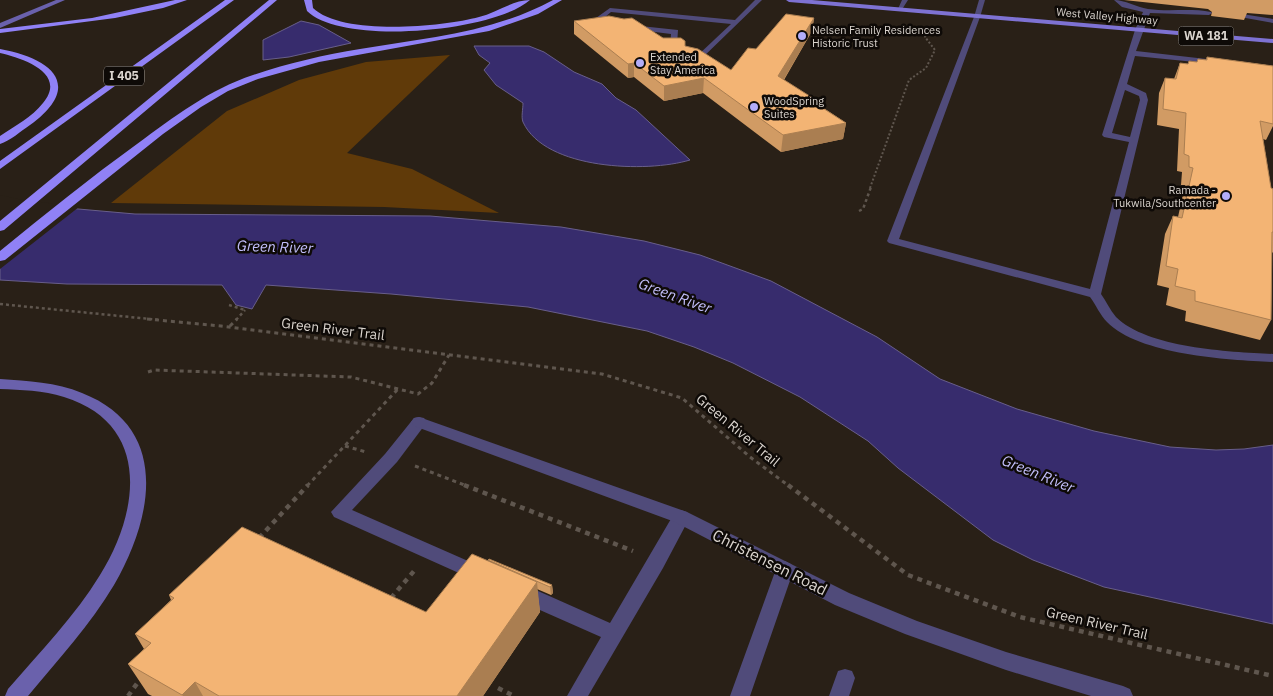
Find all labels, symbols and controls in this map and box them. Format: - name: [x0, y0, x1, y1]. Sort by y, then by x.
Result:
- street label: West Valley Highway: [1056, 5, 1159, 27]
- place label: Nelsen Family Residences Historic Trust: [812, 23, 941, 50]
- road number: WA 181: [1178, 27, 1234, 46]
- marker: Nelsen Family Residences Historic Trust: [796, 30, 808, 42]
- place label: Extended Stay America: [650, 50, 715, 77]
- marker: Extended Stay America: [634, 57, 646, 69]
- road number: I 405: [104, 66, 144, 85]
- place label: WoodSpring Suites: [764, 94, 824, 121]
- marker: WoodSpring Suites: [748, 101, 760, 113]
- place label: Ramada - Tukwila/Southcenter: [1113, 183, 1216, 210]
- marker: Ramada - Tukwila/Southcenter: [1220, 190, 1232, 202]
- water label: Green River: [237, 236, 314, 257]
- water label: Green River: [636, 274, 715, 318]
- street label: Green River Trail: [280, 314, 386, 344]
- street label: Green River Trail: [692, 390, 784, 470]
- water label: Green River: [999, 450, 1078, 497]
- street label: Christensen Road: [709, 524, 831, 600]
- street label: Green River Trail: [1044, 603, 1150, 644]

